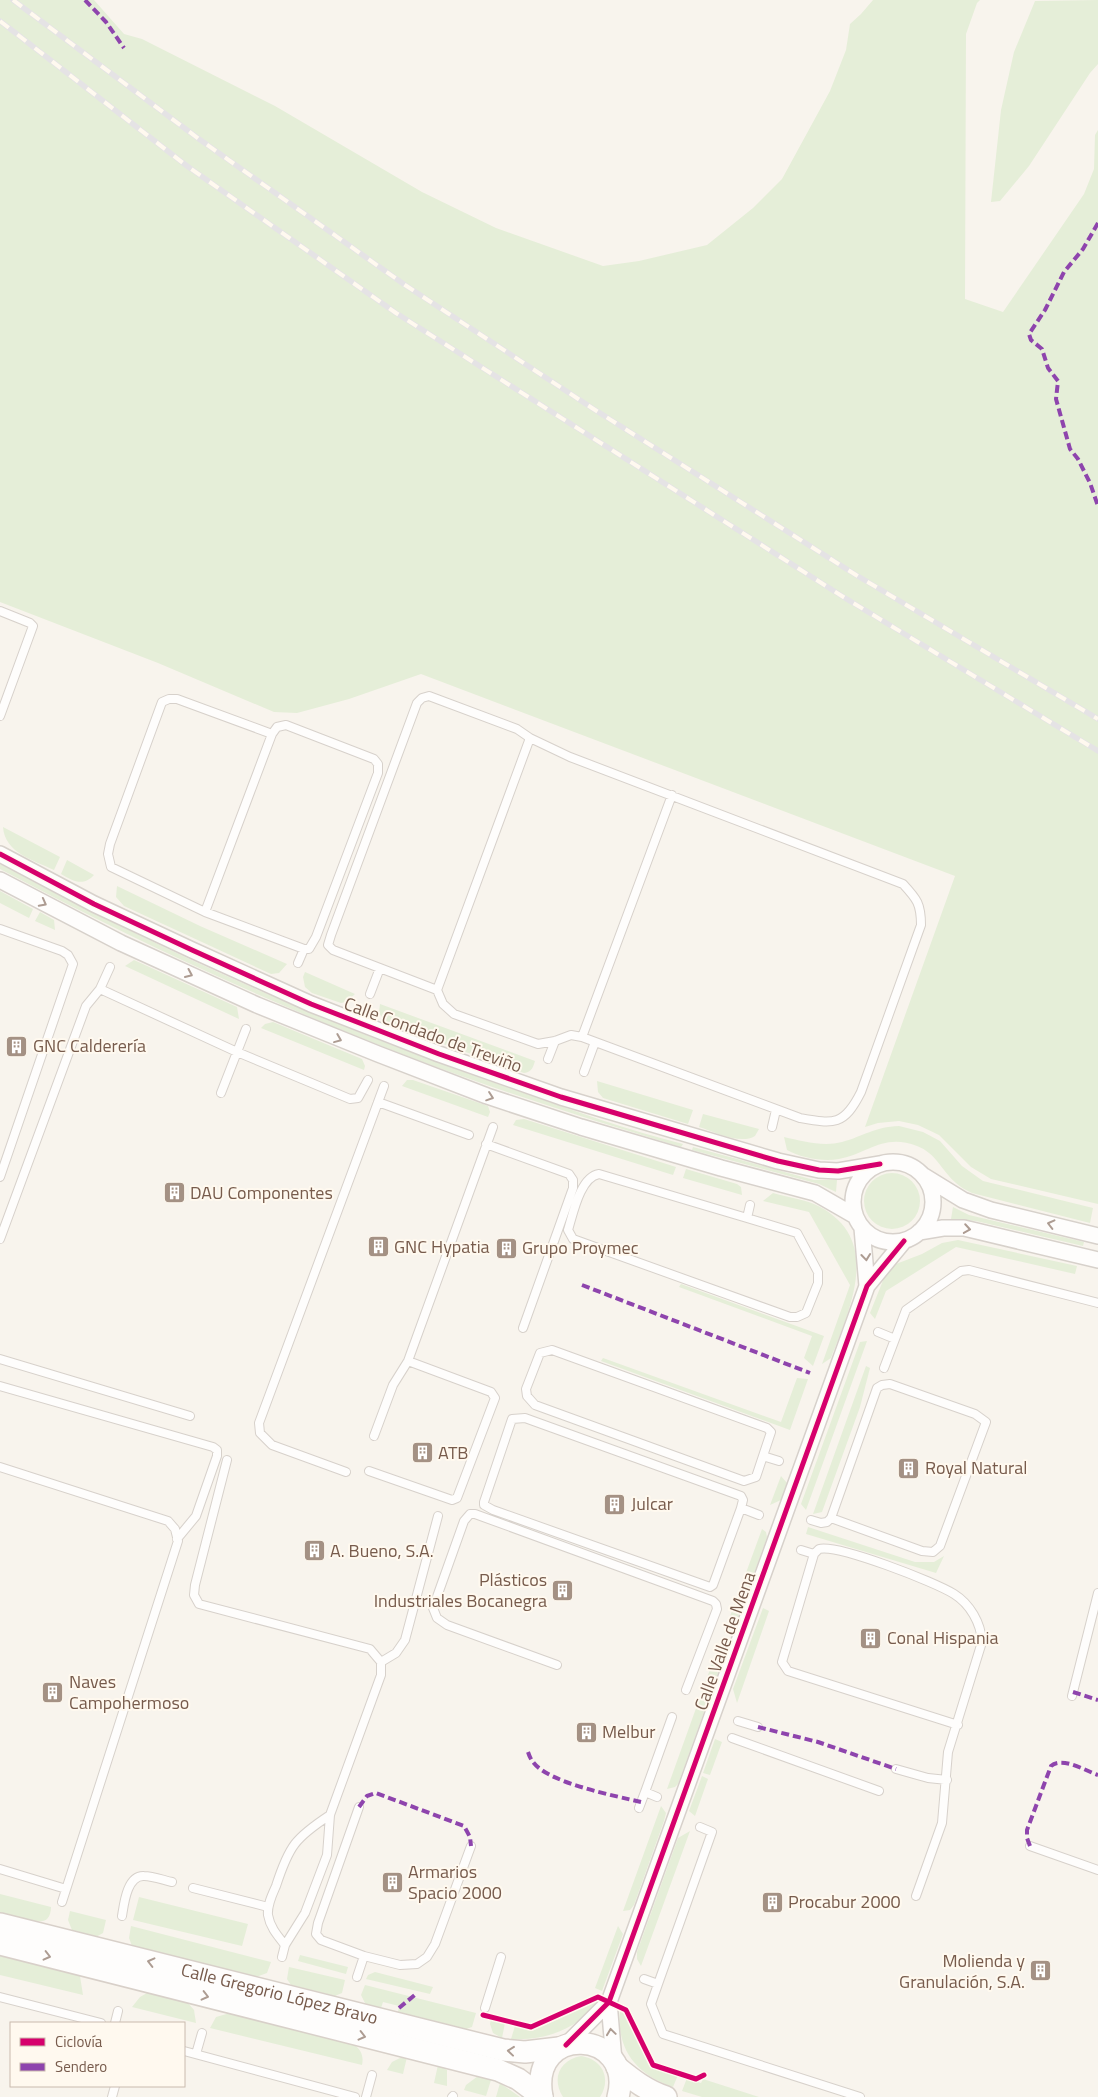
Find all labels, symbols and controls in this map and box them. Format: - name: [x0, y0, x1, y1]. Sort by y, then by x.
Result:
- one-way arrow: [38, 897, 47, 907]
- one-way arrow: [184, 968, 193, 979]
- street label: Calle Condado de Treviño: [340, 990, 526, 1079]
- place label: GNC Calderería: [33, 1032, 146, 1059]
- one-way arrow: [333, 1032, 342, 1043]
- building icon: GNC Calderería: [5, 1034, 29, 1058]
- one-way arrow: [485, 1091, 494, 1101]
- place label: DAU Componentes: [190, 1179, 333, 1206]
- building icon: DAU Componentes: [162, 1181, 186, 1205]
- one-way arrow: [1046, 1219, 1055, 1230]
- one-way arrow: [963, 1224, 972, 1234]
- place label: GNC Hypatia: [394, 1233, 490, 1260]
- place label: Grupo Proymec: [522, 1234, 639, 1261]
- building icon: GNC Hypatia: [366, 1235, 390, 1259]
- building icon: Grupo Proymec: [494, 1236, 518, 1260]
- one-way arrow: [860, 1253, 871, 1261]
- place label: ATB: [438, 1439, 468, 1466]
- building icon: ATB: [410, 1441, 434, 1465]
- place label: Royal Natural: [925, 1454, 1027, 1481]
- building icon: Royal Natural: [897, 1456, 921, 1480]
- place label: Julcar: [631, 1490, 673, 1517]
- building icon: Julcar: [603, 1492, 627, 1516]
- place label: A. Bueno, S.A.: [330, 1537, 434, 1564]
- building icon: A. Bueno, S.A.: [302, 1539, 326, 1563]
- place label: Plásticos Industriales Bocanegra: [374, 1566, 547, 1614]
- street label: Calle Valle de Mena: [687, 1568, 762, 1714]
- building icon: Plásticos Industriales Bocanegra: [551, 1578, 575, 1602]
- place label: Conal Hispania: [887, 1624, 999, 1651]
- building icon: Conal Hispania: [859, 1626, 883, 1650]
- place label: Naves Campohermoso: [69, 1668, 189, 1716]
- building icon: Naves Campohermoso: [41, 1680, 65, 1704]
- place label: Melbur: [602, 1718, 656, 1745]
- building icon: Melbur: [574, 1720, 598, 1744]
- place label: Armarios Spacio 2000: [408, 1858, 502, 1906]
- building icon: Armarios Spacio 2000: [380, 1870, 404, 1894]
- place label: Procabur 2000: [788, 1888, 901, 1915]
- building icon: Procabur 2000: [760, 1890, 784, 1914]
- place label: Molienda y Granulación, S.A.: [899, 1947, 1025, 1995]
- one-way arrow: [43, 1950, 52, 1961]
- street label: Calle Gregorio López Bravo: [178, 1956, 381, 2031]
- one-way arrow: [147, 1957, 156, 1968]
- building icon: Molienda y Granulación, S.A.: [1029, 1959, 1053, 1983]
- one-way arrow: [200, 1990, 209, 2001]
- legend: [10, 2022, 185, 2087]
- one-way arrow: [606, 2027, 617, 2035]
- text: Ciclovía: [55, 2030, 103, 2053]
- one-way arrow: [358, 2030, 367, 2041]
- one-way arrow: [506, 2046, 514, 2057]
- text: Sendero: [55, 2055, 107, 2078]

